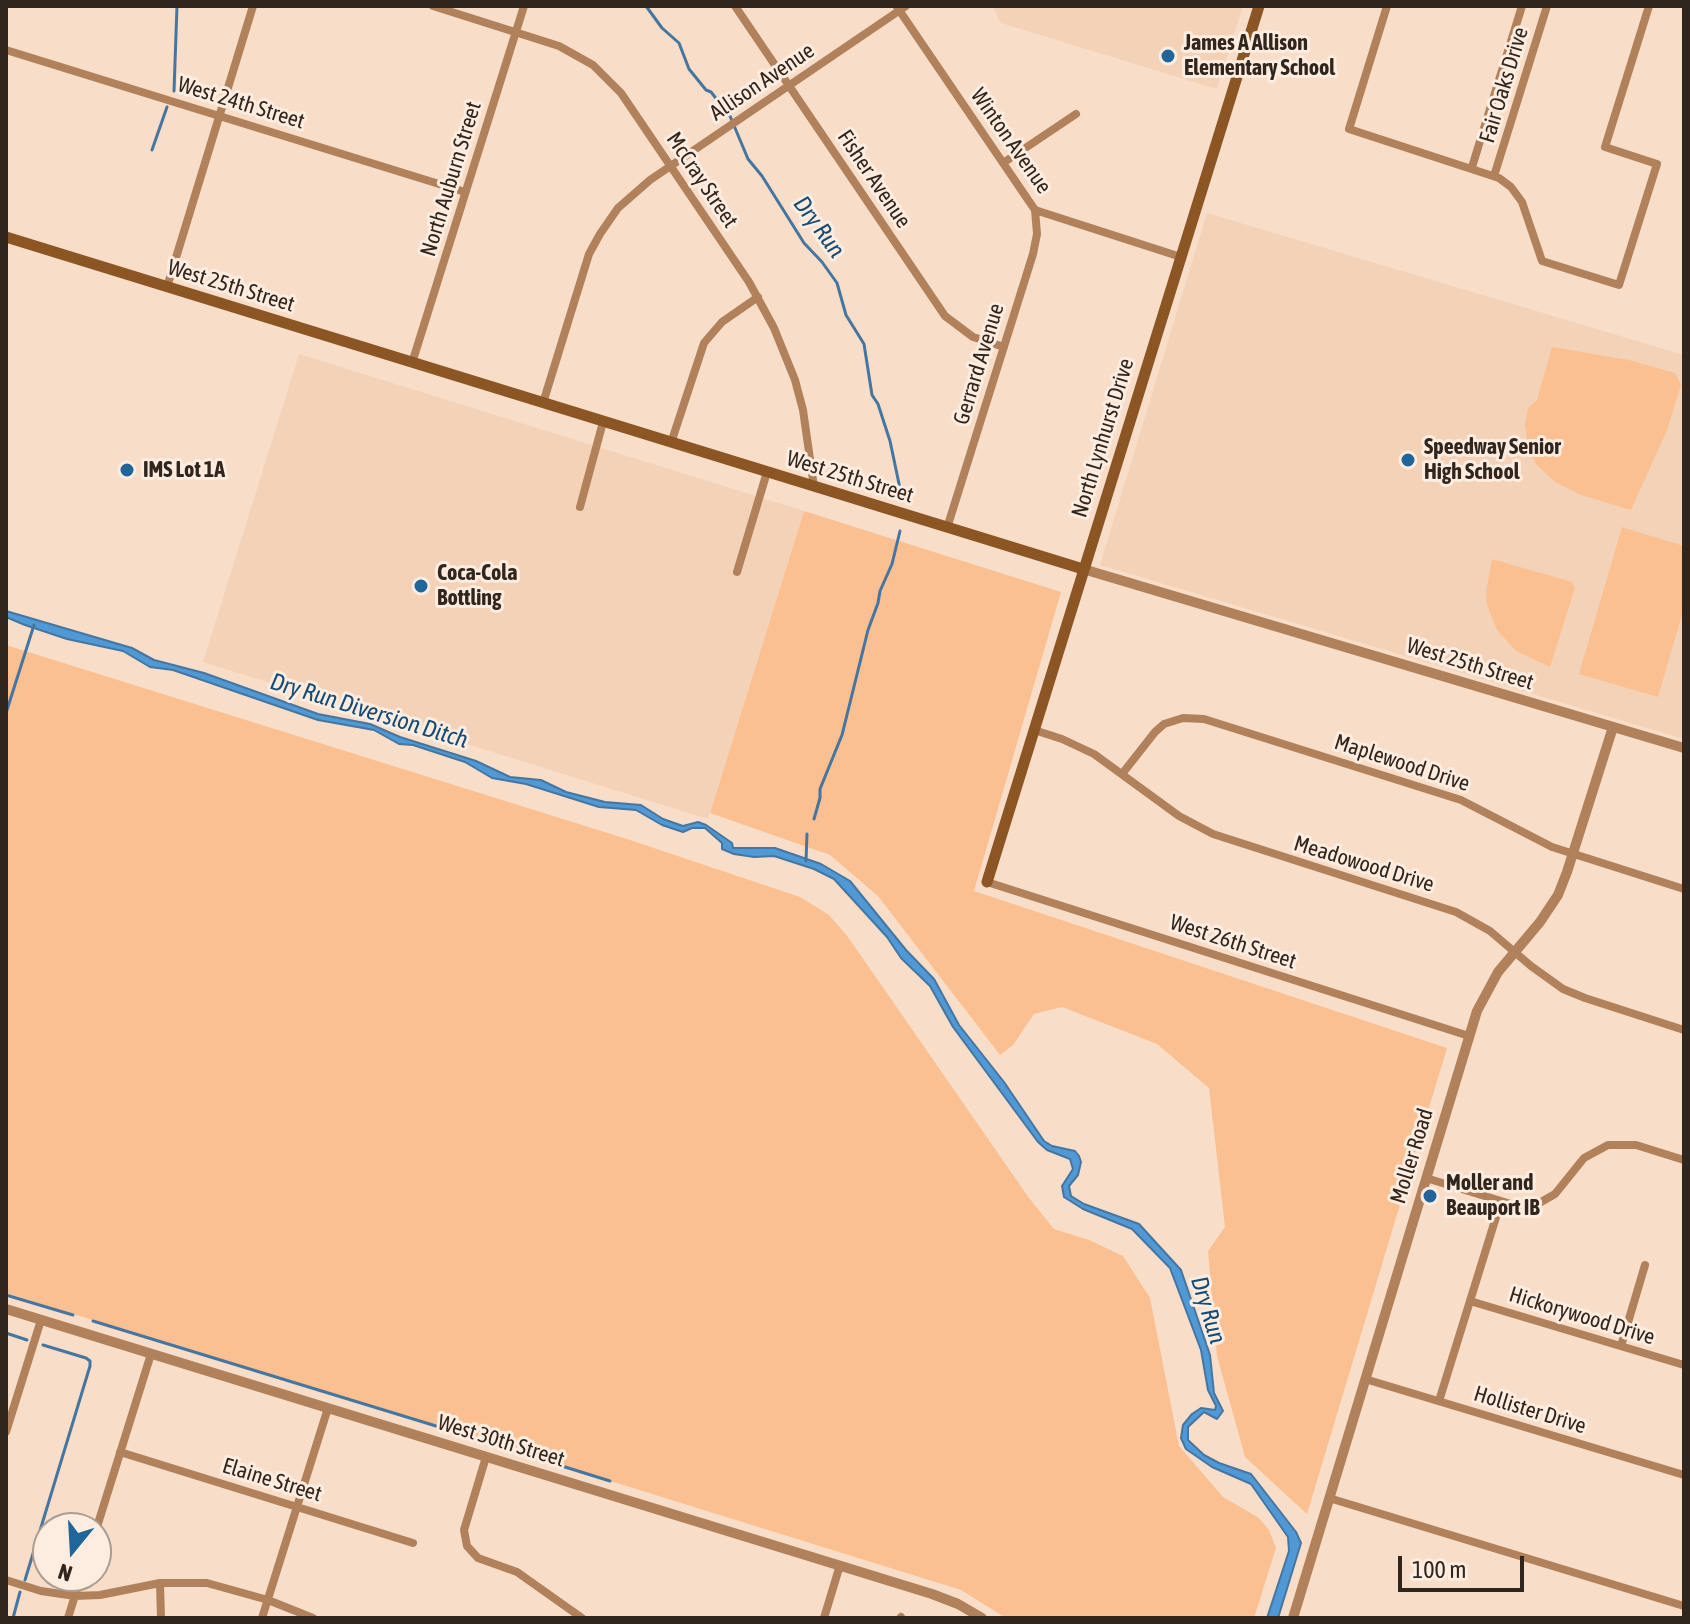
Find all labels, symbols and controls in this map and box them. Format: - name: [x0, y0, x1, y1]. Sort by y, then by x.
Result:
- street label: Fair Oaks Drive: [1474, 24, 1534, 146]
- place label: James A Allison Elementary School: [1184, 30, 1335, 82]
- street label: Allison Avenue: [705, 37, 819, 127]
- marker: James A Allison Elementary School: [1159, 47, 1177, 65]
- street label: West 24th Street: [174, 71, 308, 135]
- street label: Winton Avenue: [965, 83, 1057, 199]
- street label: North Auburn Street: [415, 98, 487, 260]
- street label: Fisher Avenue: [832, 125, 916, 233]
- street label: McCray Street: [660, 127, 744, 233]
- water label: Dry Run: [787, 191, 851, 263]
- street label: West 25th Street: [164, 254, 298, 318]
- street label: Gerrard Avenue: [948, 300, 1010, 428]
- street label: North Lynhurst Drive: [1066, 355, 1140, 521]
- place label: Speedway Senior High School: [1424, 434, 1561, 486]
- street label: West 25th Street: [783, 445, 917, 509]
- marker: Speedway Senior High School: [1399, 451, 1417, 469]
- place label: IMS Lot 1A: [143, 457, 225, 483]
- marker: IMS Lot 1A: [118, 461, 136, 479]
- place label: Coca-Cola Bottling: [437, 560, 517, 612]
- marker: Coca-Cola Bottling: [412, 577, 430, 595]
- street label: West 25th Street: [1403, 632, 1537, 696]
- water label: Dry Run Diversion Ditch: [267, 667, 471, 755]
- street label: Maplewood Drive: [1331, 729, 1473, 797]
- street label: Meadowood Drive: [1291, 830, 1437, 898]
- street label: West 26th Street: [1166, 909, 1300, 975]
- street label: Moller Road: [1385, 1105, 1439, 1207]
- place label: Moller and Beauport IB: [1446, 1170, 1540, 1222]
- marker: Moller and Beauport IB: [1421, 1187, 1439, 1205]
- water label: Dry Run: [1184, 1273, 1232, 1347]
- street label: Hickorywood Drive: [1506, 1281, 1658, 1351]
- street label: Hollister Drive: [1471, 1380, 1589, 1440]
- street label: West 30th Street: [434, 1409, 568, 1473]
- street label: Elaine Street: [219, 1452, 325, 1508]
- north arrow: [32, 1512, 112, 1592]
- scale bar: [1402, 1540, 1528, 1590]
- text: 100 m: [1412, 1556, 1466, 1583]
- text: N: [55, 1559, 75, 1587]

